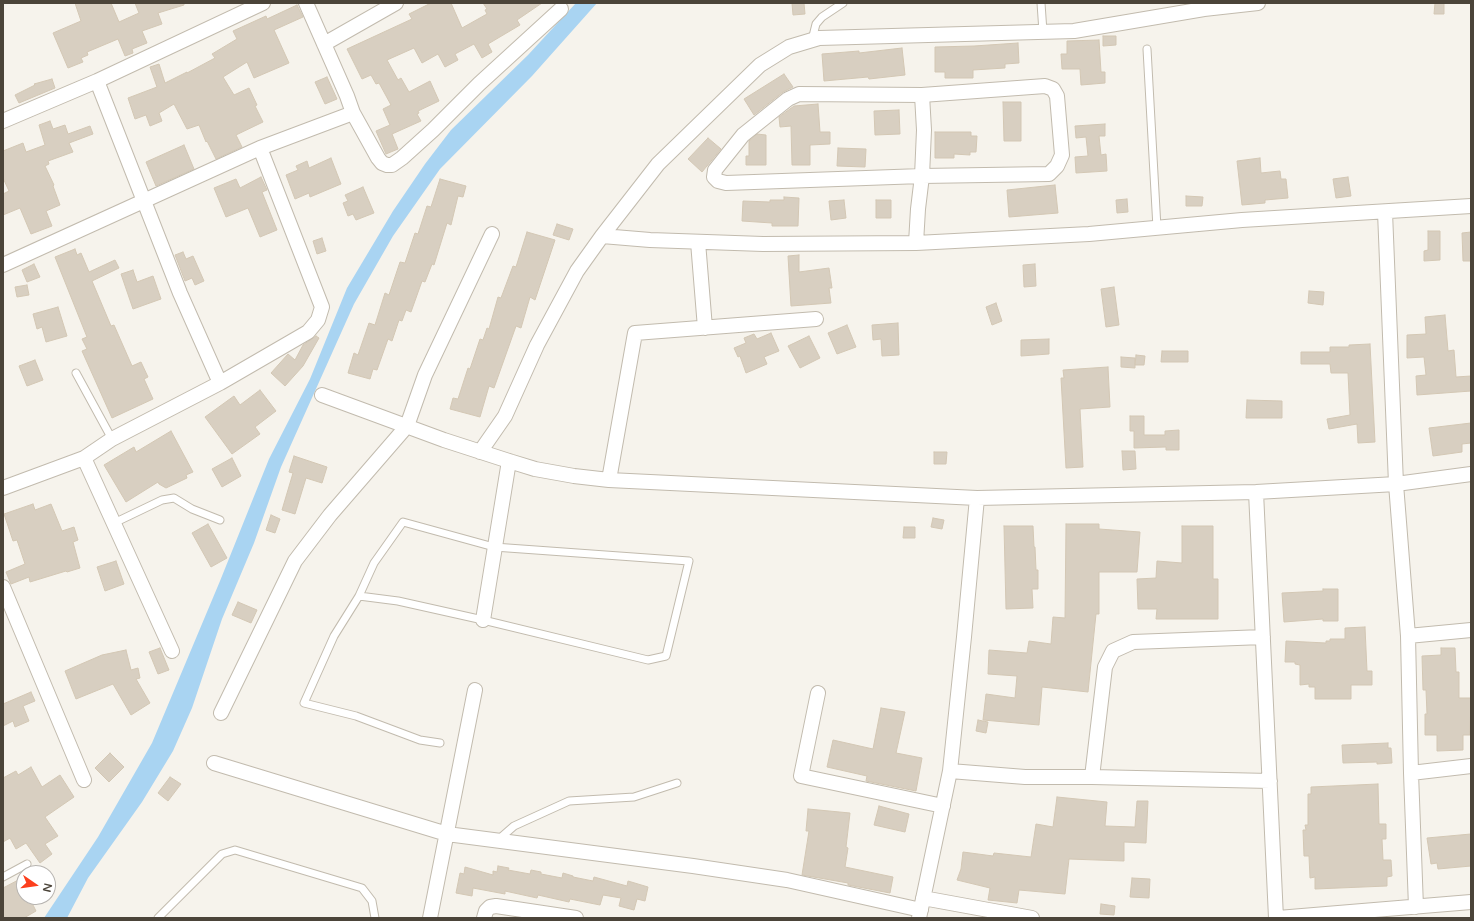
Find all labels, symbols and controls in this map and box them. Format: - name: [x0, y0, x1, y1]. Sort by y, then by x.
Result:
- north arrow: [16, 865, 56, 905]
- text: N: [40, 882, 55, 893]

